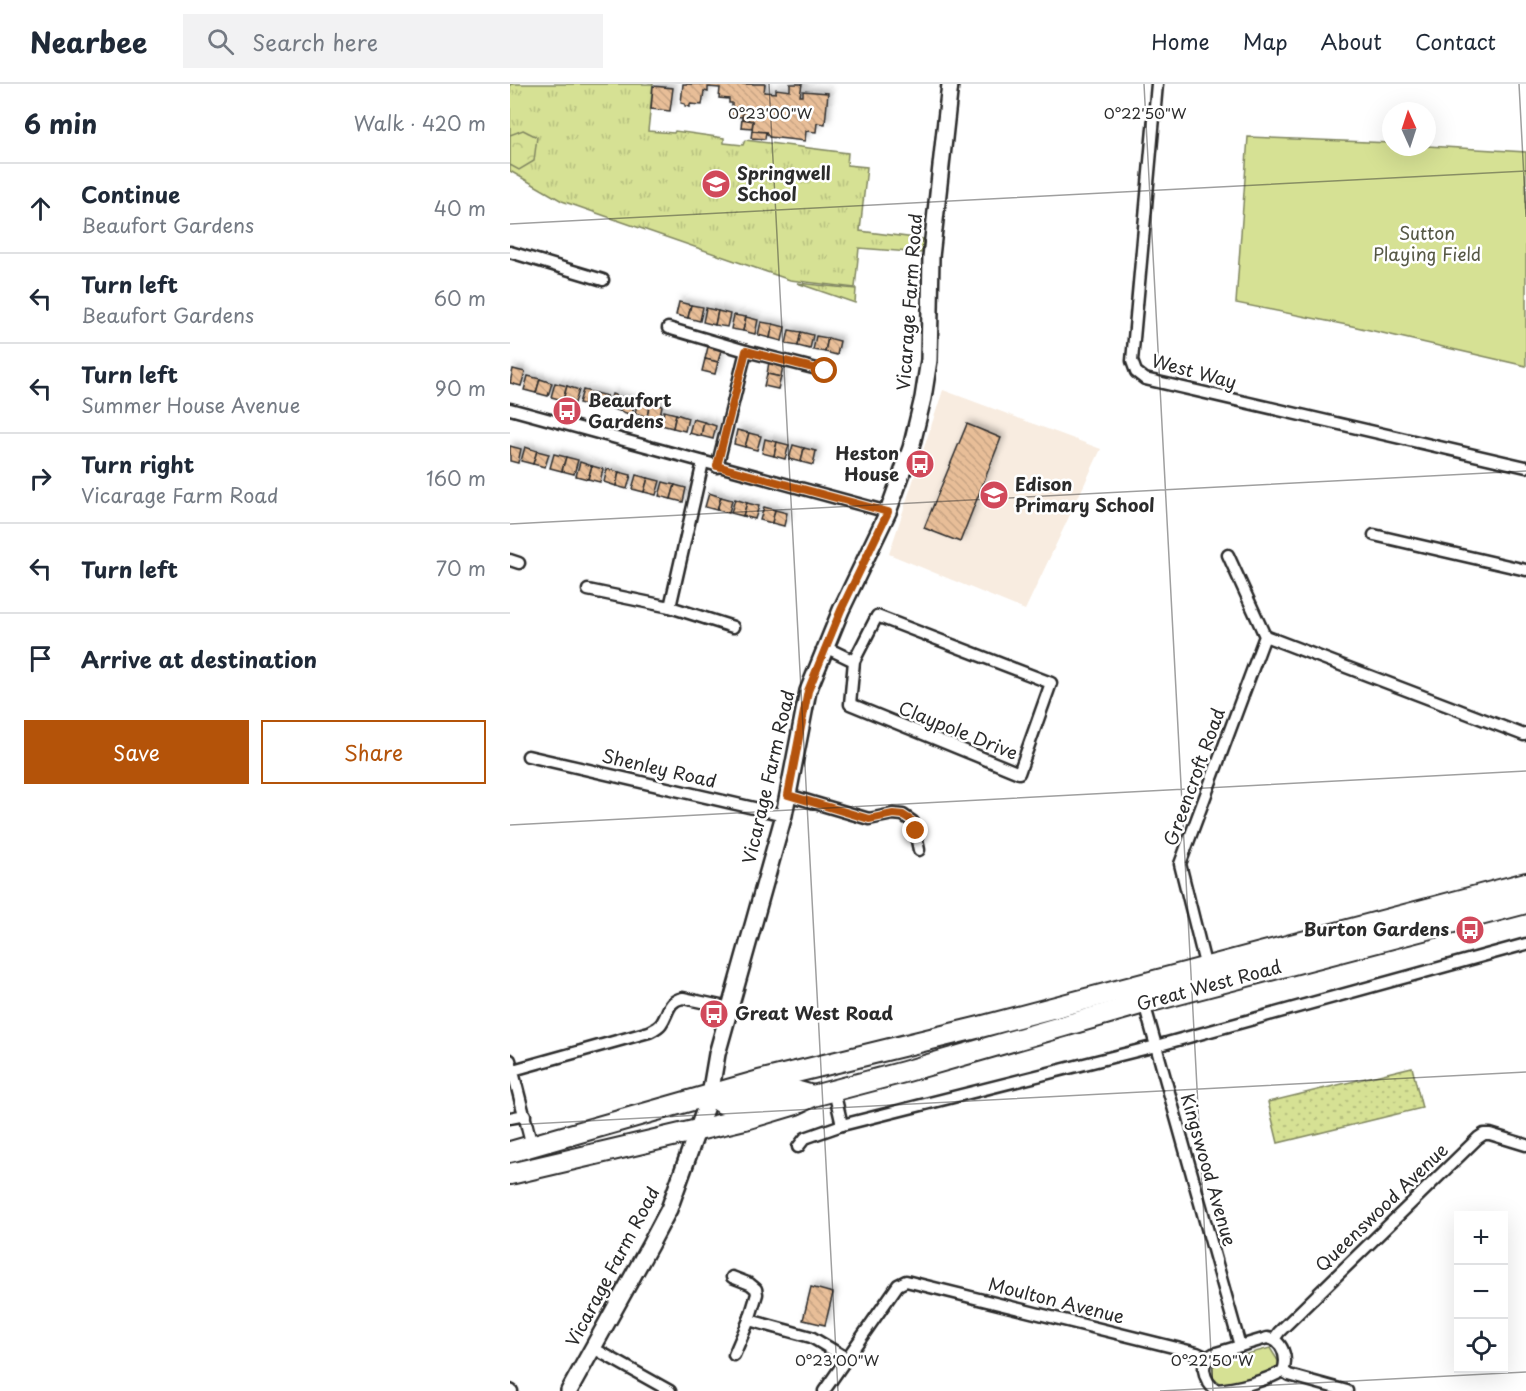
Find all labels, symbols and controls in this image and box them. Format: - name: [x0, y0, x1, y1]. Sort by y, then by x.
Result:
- search box: [183, 14, 603, 68]
- text: Nearbee: [30, 20, 147, 63]
- icon: search: [204, 25, 237, 58]
- text: Search here: [252, 25, 378, 58]
- text: Home: [1151, 25, 1210, 57]
- text: Map: [1243, 25, 1288, 57]
- text: About: [1321, 25, 1382, 57]
- text: Contact: [1415, 25, 1496, 57]
- text: 0°23'00"W: [728, 101, 813, 124]
- text: 0°22'50"W: [1104, 101, 1187, 124]
- north arrow: [1382, 102, 1436, 156]
- text: 6 min: [24, 104, 97, 143]
- text: Walk · 420 m: [354, 108, 486, 138]
- place label: Springwell School: [737, 159, 831, 207]
- school or university icon: Springwell School: [700, 168, 732, 200]
- text: Continue: [81, 177, 180, 210]
- icon: ahead: [24, 192, 57, 225]
- text: 40 m: [434, 193, 486, 223]
- text: Beaufort Gardens: [81, 210, 254, 240]
- street label: Vicarage Farm Road: [889, 212, 928, 391]
- park label: Sutton Playing Field: [1373, 219, 1481, 267]
- text: Turn left: [81, 267, 178, 300]
- icon: left: [24, 282, 57, 315]
- text: 60 m: [434, 283, 486, 313]
- text: Beaufort Gardens: [81, 300, 254, 330]
- street label: West Way: [1149, 346, 1240, 395]
- text: Turn left: [81, 357, 178, 390]
- route start: [811, 357, 837, 383]
- icon: left: [24, 372, 57, 405]
- text: 90 m: [435, 373, 486, 403]
- place label: Beaufort Gardens: [588, 386, 672, 434]
- text: Summer House Avenue: [81, 390, 300, 420]
- bus stop icon: Beaufort Gardens: [551, 395, 583, 427]
- place label: Heston House: [835, 439, 899, 487]
- text: Turn right: [81, 447, 194, 480]
- bus stop icon: Heston House: [904, 448, 936, 480]
- icon: right: [24, 462, 57, 495]
- text: 160 m: [426, 463, 486, 493]
- place label: Edison Primary School: [1015, 470, 1155, 518]
- school or university icon: Edison Primary School: [978, 479, 1010, 511]
- text: Vicarage Farm Road: [81, 480, 278, 510]
- icon: left: [24, 552, 57, 585]
- text: Turn left: [81, 552, 178, 585]
- text: 70 m: [436, 553, 486, 583]
- icon: arrive: [24, 642, 57, 675]
- text: Arrive at destination: [81, 642, 317, 675]
- street label: Vicarage Farm Road: [734, 687, 801, 866]
- street label: Claypole Drive: [895, 693, 1022, 766]
- street label: Greencroft Road: [1156, 704, 1231, 849]
- button: Save: [24, 720, 249, 784]
- button: Share: [261, 720, 486, 784]
- street label: Shenley Road: [599, 741, 719, 794]
- route end: [902, 817, 928, 843]
- bus stop icon: Burton Gardens: [1454, 914, 1486, 946]
- place label: Burton Gardens: [1304, 915, 1449, 942]
- street label: Great West Road: [1133, 952, 1284, 1017]
- bus stop icon: Great West Road: [698, 998, 730, 1030]
- place label: Great West Road: [735, 999, 893, 1026]
- street label: Kingswood Avenue: [1175, 1090, 1244, 1249]
- street label: Queenswood Avenue: [1308, 1136, 1454, 1278]
- street label: Vicarage Farm Road: [558, 1182, 665, 1351]
- map controls: [1454, 1211, 1508, 1373]
- button: +: [1454, 1211, 1508, 1265]
- button: −: [1454, 1265, 1508, 1319]
- street label: Moulton Avenue: [985, 1270, 1127, 1330]
- button: locate: [1454, 1319, 1508, 1373]
- text: 0°23'00"W: [795, 1348, 880, 1371]
- text: 0°22'50"W: [1171, 1348, 1254, 1371]

